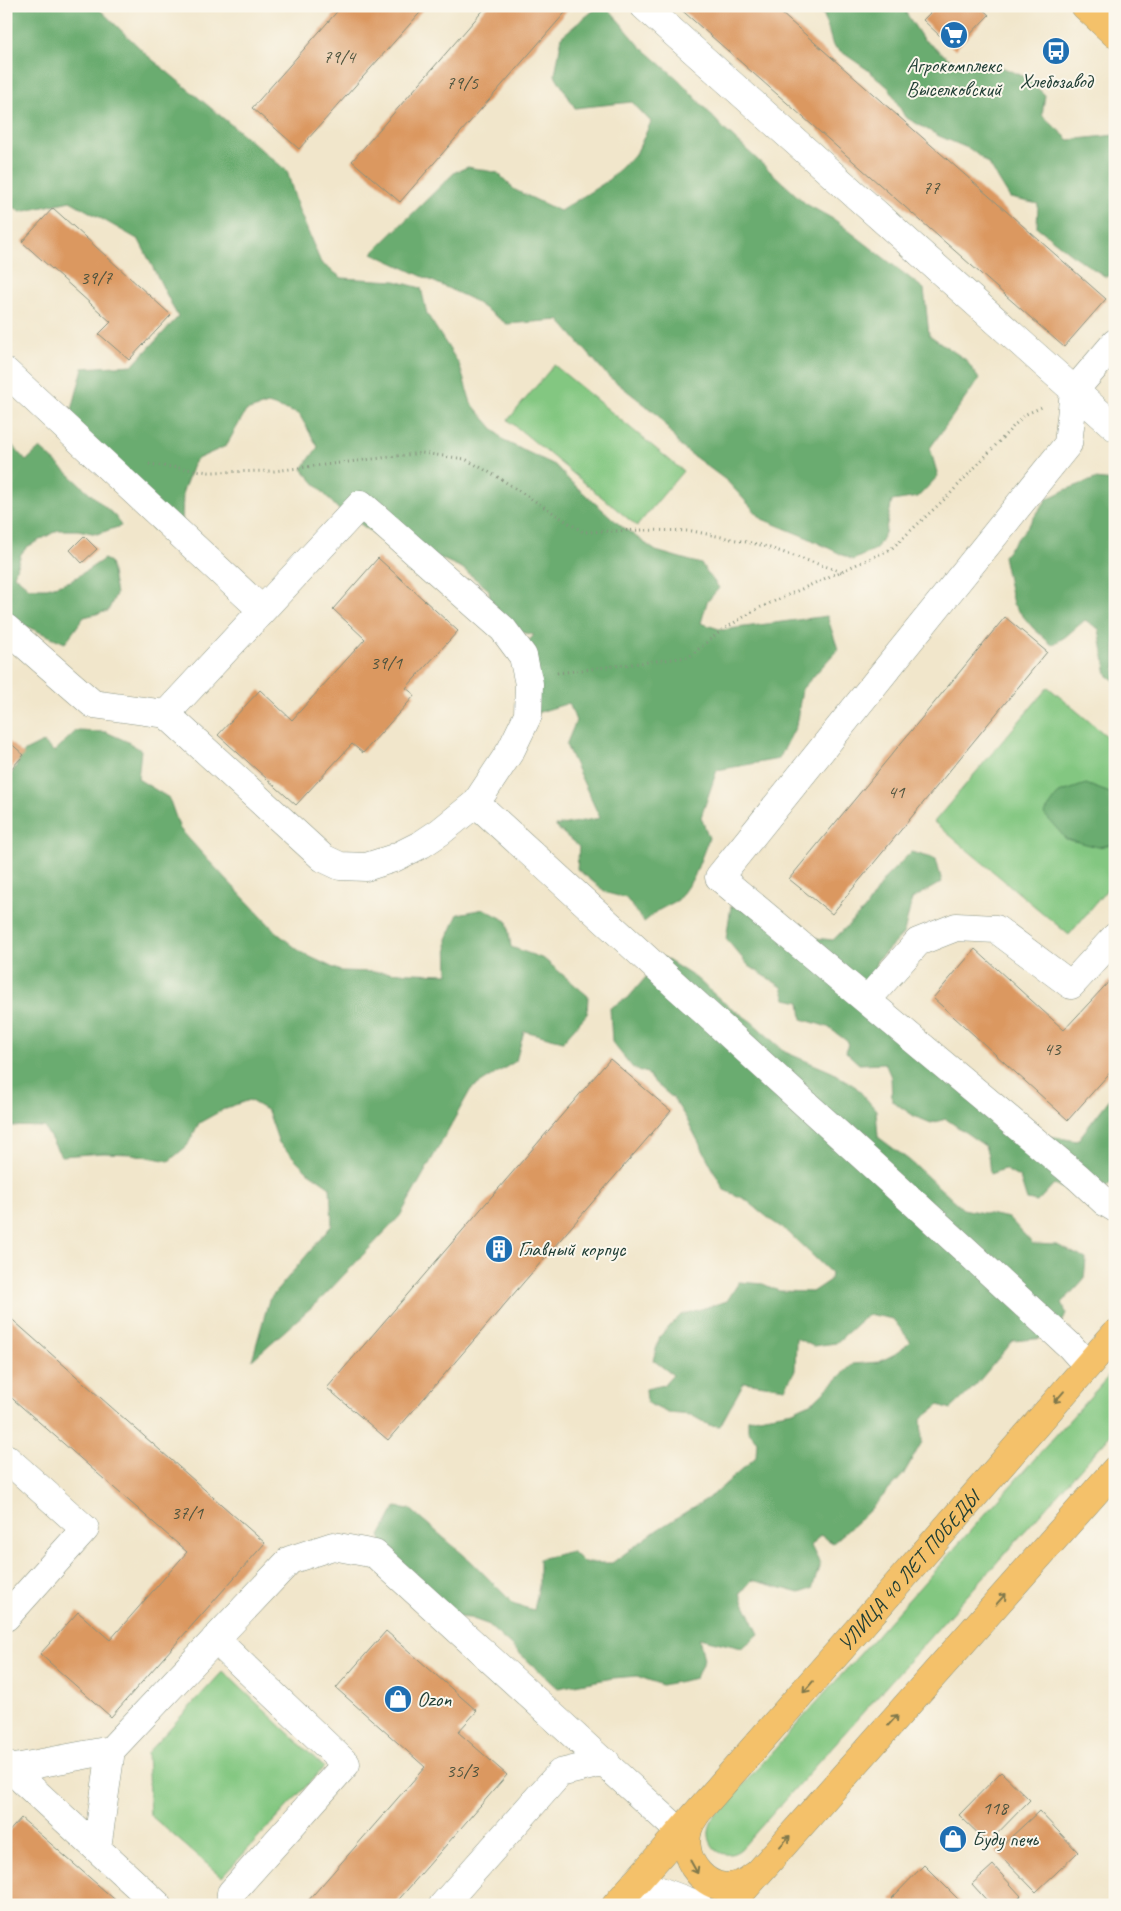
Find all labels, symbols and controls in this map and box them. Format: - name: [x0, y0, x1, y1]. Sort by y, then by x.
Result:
- supermarket icon: Агрокомплекс Выселковский: [939, 20, 969, 50]
- bus stop icon: Хлебозавод: [1041, 36, 1071, 66]
- house number: 79/4: [323, 45, 357, 69]
- place label: Агрокомплекс Выселковский: [906, 52, 1003, 102]
- place label: Хлебозавод: [1020, 68, 1095, 94]
- house number: 79/5: [446, 71, 479, 95]
- house number: 77: [922, 176, 941, 200]
- house number: 39/7: [80, 266, 113, 290]
- house number: 39/1: [370, 651, 403, 675]
- house number: 41: [887, 780, 906, 804]
- house number: 43: [1043, 1037, 1062, 1061]
- building icon: Главный корпус: [484, 1234, 514, 1264]
- place label: Главный корпус: [518, 1236, 627, 1262]
- one-way arrow: [1054, 1390, 1065, 1403]
- street label: УЛИЦА 40 ЛЕТ ПОБЕДЫ: [832, 1483, 988, 1656]
- house number: 37/1: [171, 1501, 204, 1525]
- one-way arrow: [995, 1592, 1007, 1605]
- one-way arrow: [802, 1680, 814, 1693]
- shop icon: Ozon: [383, 1684, 413, 1714]
- place label: Ozon: [417, 1686, 452, 1712]
- one-way arrow: [887, 1714, 898, 1727]
- house number: 35/3: [446, 1759, 479, 1783]
- house number: 118: [982, 1796, 1010, 1820]
- shop icon: Буду печь: [938, 1824, 968, 1854]
- place label: Буду печь: [972, 1826, 1039, 1852]
- one-way arrow: [779, 1835, 791, 1848]
- one-way arrow: [689, 1860, 699, 1875]

